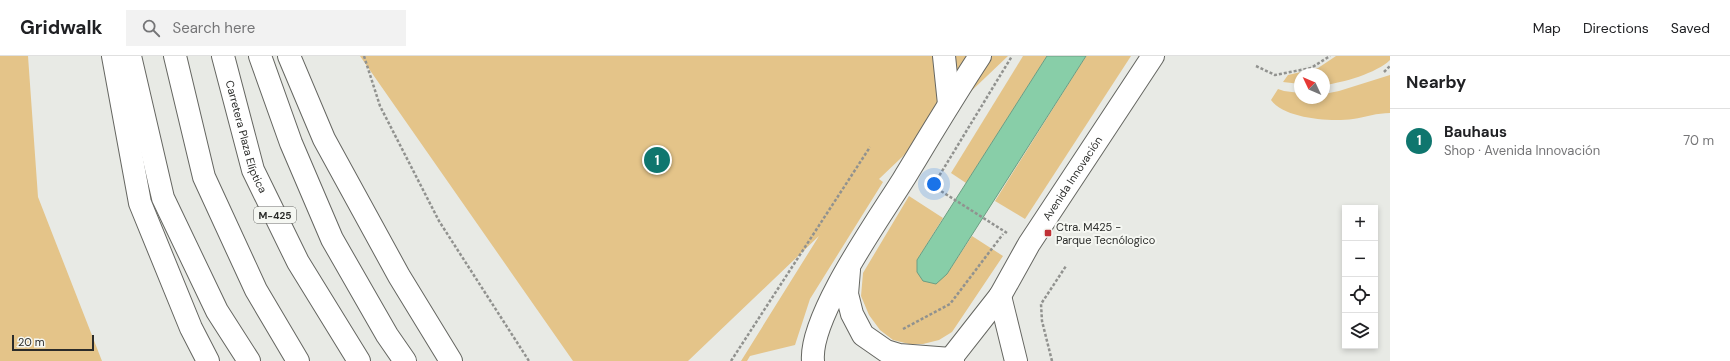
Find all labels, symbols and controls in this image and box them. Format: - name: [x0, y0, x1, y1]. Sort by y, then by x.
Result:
- search box: [126, 10, 406, 46]
- text: Gridwalk: [20, 15, 102, 40]
- icon: search: [140, 17, 162, 39]
- text: Search here: [172, 18, 255, 38]
- text: Map: [1533, 19, 1561, 37]
- text: Directions: [1583, 19, 1649, 37]
- text: Saved: [1671, 19, 1710, 37]
- north arrow: [1294, 68, 1330, 104]
- text: Nearby: [1406, 71, 1466, 93]
- street label: Carretera Plaza Elíptica: [223, 79, 270, 195]
- text: Bauhaus: [1444, 122, 1507, 142]
- text: 1: [1417, 132, 1421, 149]
- text: 70 m: [1683, 132, 1714, 149]
- street label: Avenida Innovación: [1040, 133, 1105, 223]
- text: Shop · Avenida Innovación: [1444, 142, 1600, 159]
- pin: 1: [644, 145, 670, 175]
- your location: [924, 174, 944, 194]
- map controls: [1342, 205, 1378, 349]
- button: +: [1342, 205, 1378, 241]
- road number: M-425: [254, 207, 296, 223]
- place label: Ctra. M425 - Parque Tecnólogico: [1056, 220, 1155, 247]
- marker: Ctra. M425 - Parque Tecnólogico: [1043, 228, 1053, 238]
- button: −: [1342, 241, 1378, 277]
- button: locate: [1342, 277, 1378, 313]
- button: layers: [1342, 313, 1378, 349]
- scale bar: [12, 333, 94, 352]
- text: 20 m: [18, 335, 44, 349]

